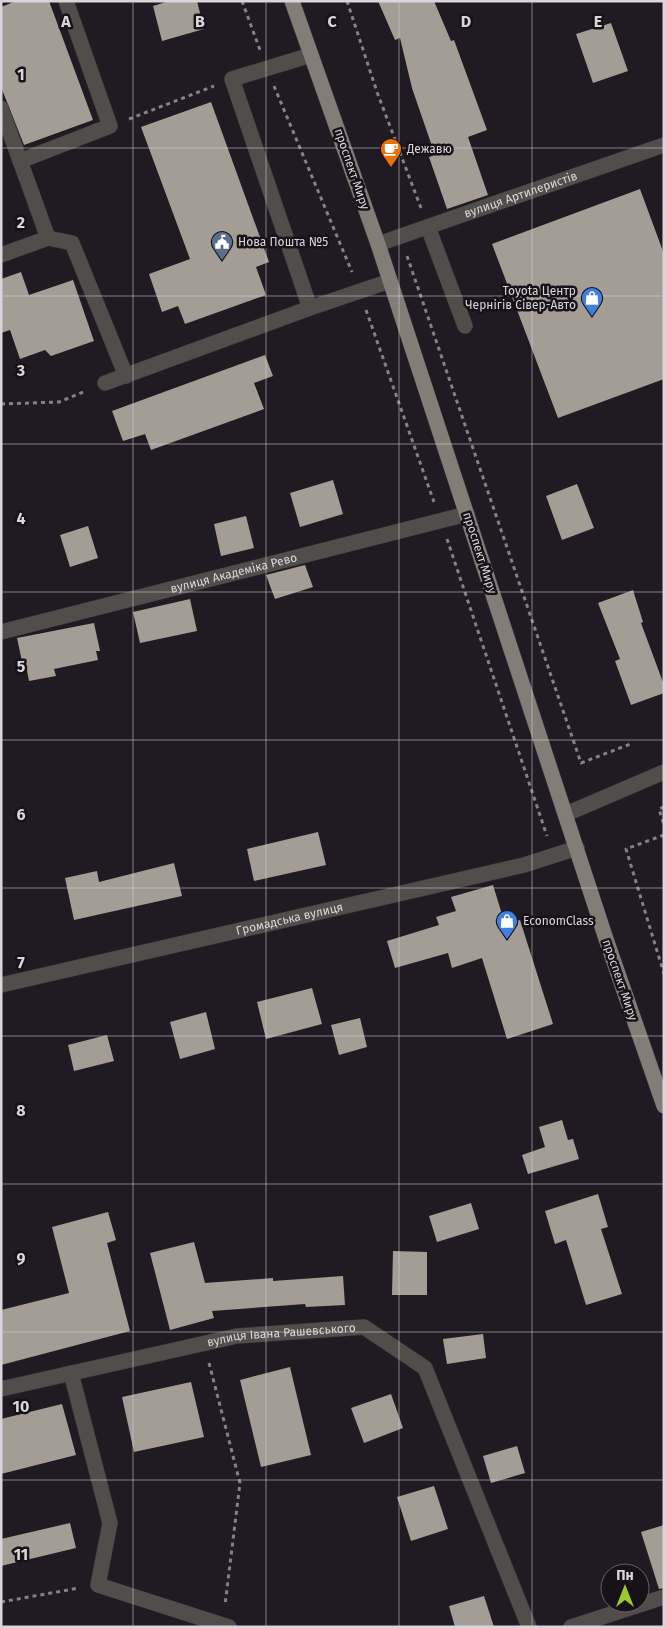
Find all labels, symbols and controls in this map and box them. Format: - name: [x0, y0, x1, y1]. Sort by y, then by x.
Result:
- text: A: [60, 12, 71, 31]
- text: B: [195, 12, 205, 31]
- text: C: [327, 12, 337, 31]
- text: D: [461, 12, 471, 31]
- text: E: [594, 12, 602, 31]
- text: 1: [17, 65, 25, 84]
- street label: проспект Миру: [332, 127, 372, 212]
- cafe icon: Дежавю: [379, 137, 403, 168]
- place label: Дежавю: [406, 142, 452, 156]
- street label: вулиця Артилеристів: [462, 168, 579, 221]
- text: 2: [17, 213, 25, 232]
- public building icon: Нова Пошта №5: [210, 230, 234, 261]
- place label: Нова Пошта №5: [238, 235, 328, 249]
- place label: Toyota Центр Чернігів Сівер-Авто: [465, 284, 576, 312]
- shop icon: Toyota Центр Чернігів Сівер-Авто: [580, 286, 604, 317]
- text: 3: [16, 361, 25, 380]
- text: 4: [16, 509, 26, 528]
- street label: проспект Миру: [460, 510, 500, 596]
- street label: вулиця Академіка Рево: [169, 550, 299, 596]
- text: 5: [17, 657, 26, 676]
- text: 6: [16, 805, 26, 824]
- street label: Громадська вулиця: [235, 900, 344, 938]
- shop icon: EconomClass: [495, 909, 519, 940]
- place label: EconomClass: [523, 914, 594, 928]
- street label: проспект Миру: [600, 938, 640, 1023]
- text: 7: [17, 953, 25, 972]
- text: 8: [16, 1101, 26, 1120]
- text: 9: [17, 1249, 26, 1268]
- street label: вулиця Івана Рашевського: [206, 1321, 356, 1350]
- text: 10: [13, 1397, 29, 1416]
- text: 11: [14, 1545, 28, 1564]
- north arrow: [600, 1563, 650, 1613]
- text: Пн: [616, 1567, 634, 1584]

